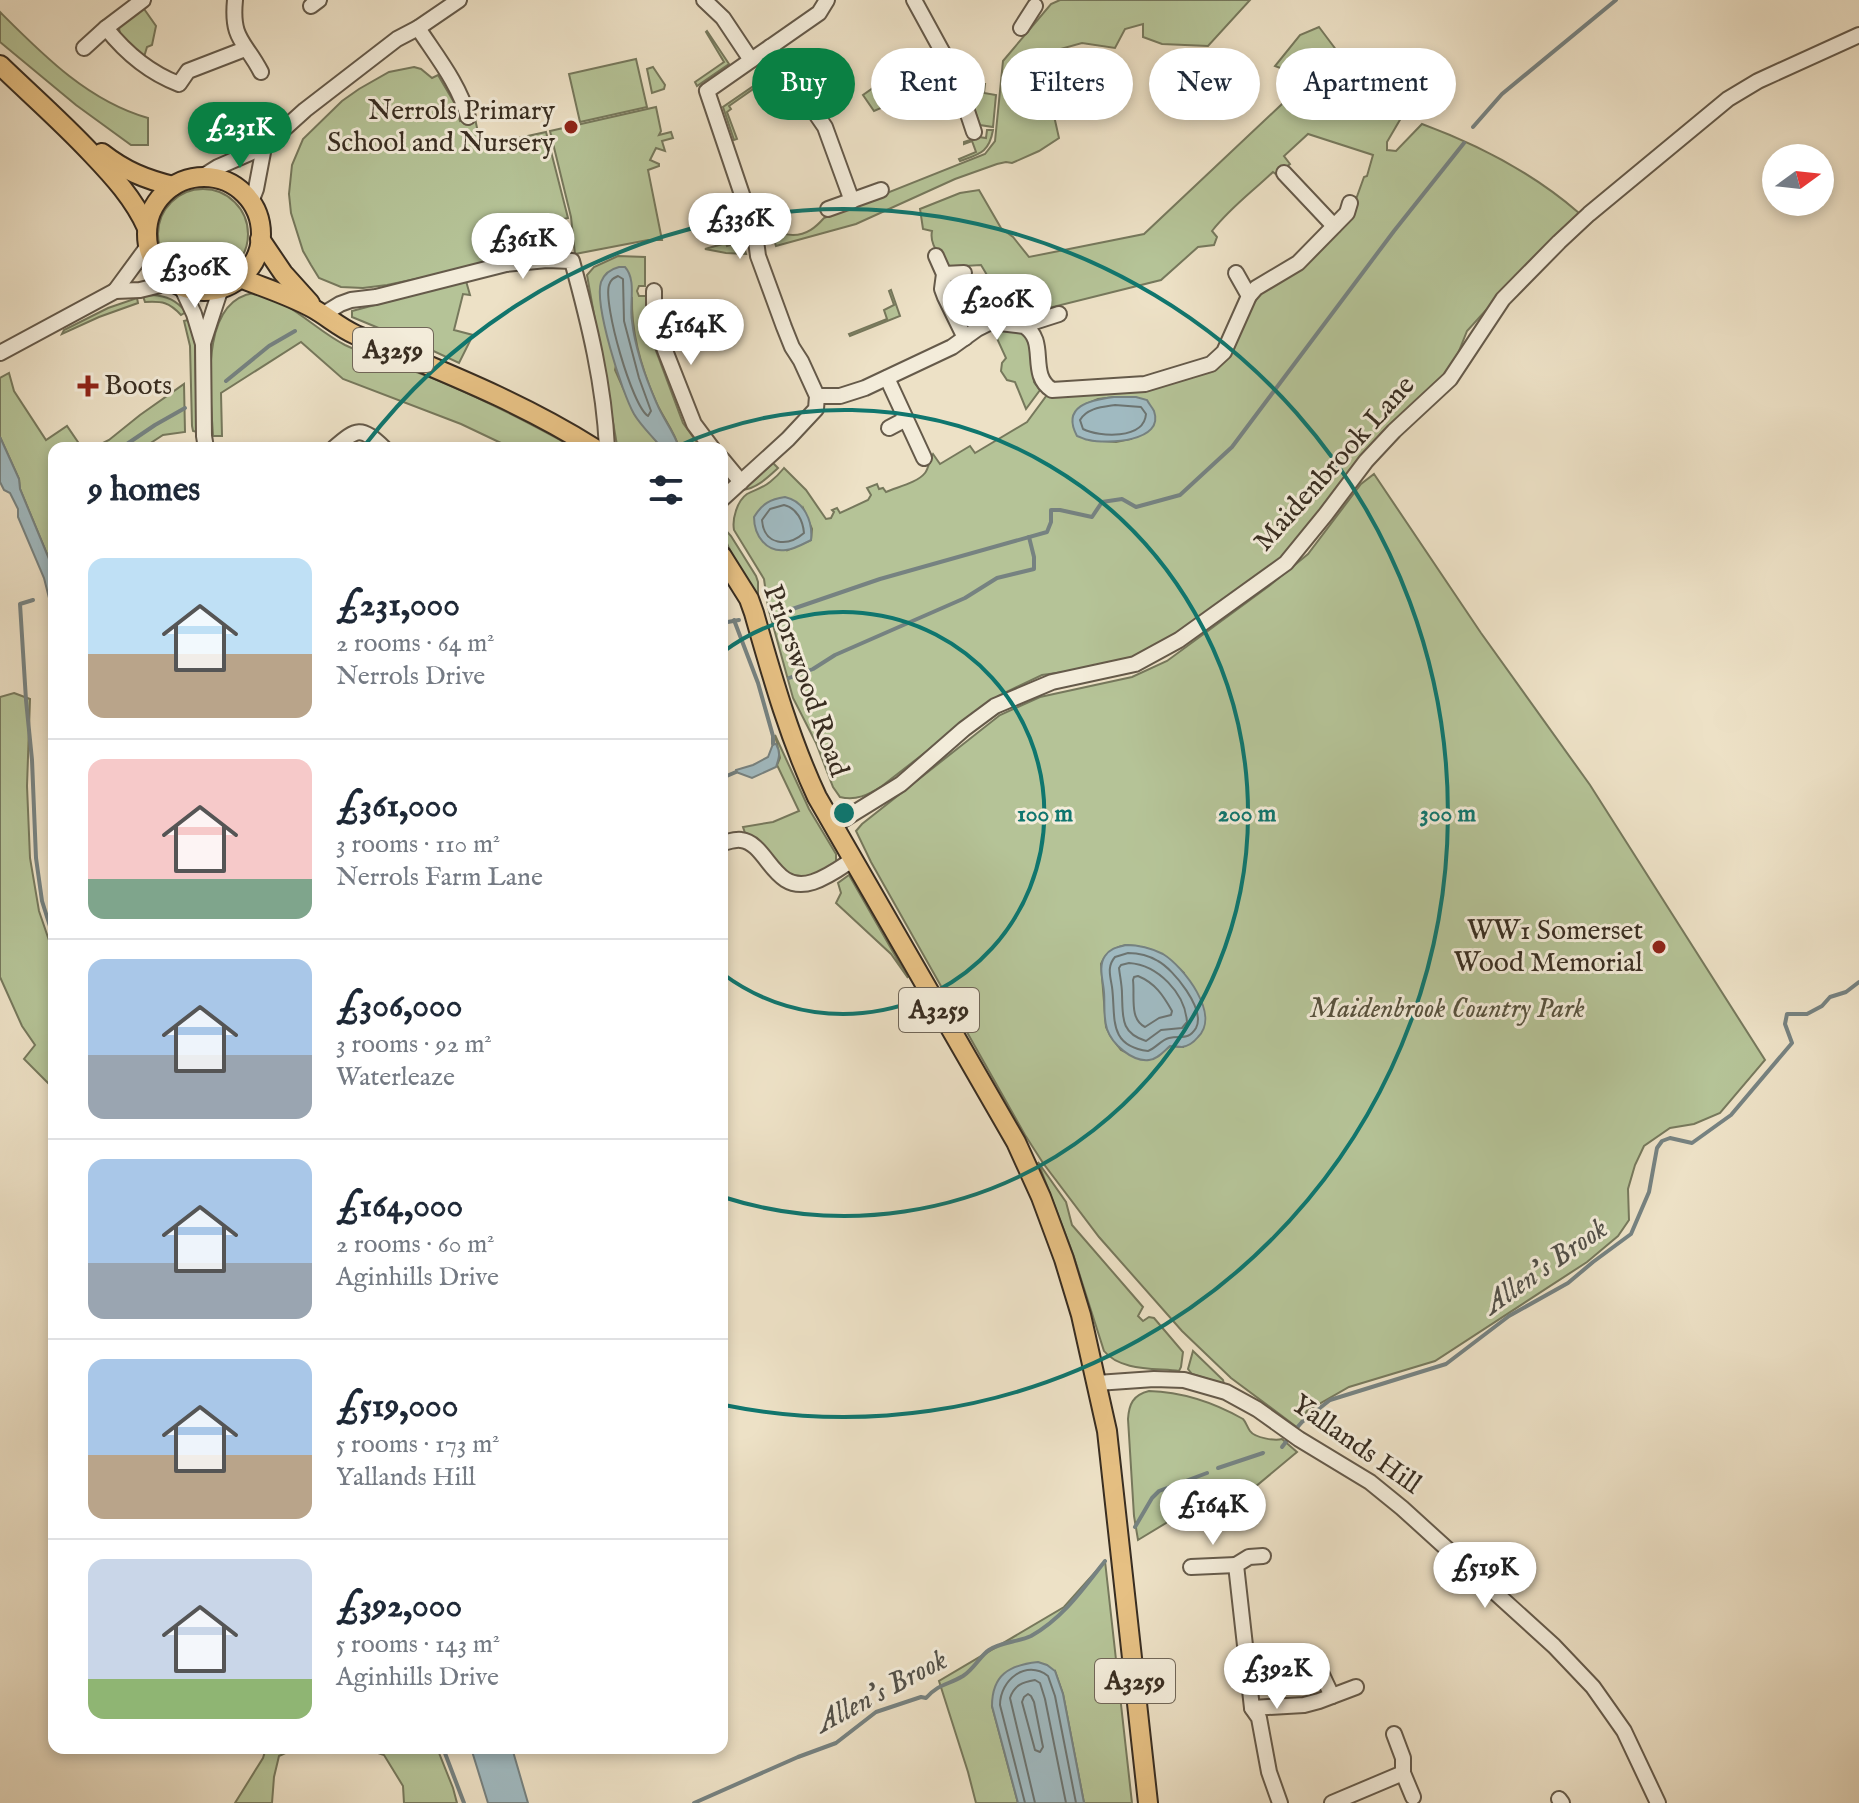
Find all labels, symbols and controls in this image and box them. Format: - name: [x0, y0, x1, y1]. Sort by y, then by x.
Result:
- chip: Buy: [752, 48, 855, 120]
- chip: Rent: [871, 48, 985, 120]
- chip: Filters: [1001, 48, 1133, 120]
- chip: New: [1149, 48, 1260, 120]
- chip: Apartment: [1276, 48, 1456, 120]
- place label: Nerrols Primary School and Nursery: [327, 94, 555, 161]
- pin: £231K: [184, 102, 296, 170]
- text: £231K: [206, 111, 274, 144]
- marker: Nerrols Primary School and Nursery: [562, 118, 580, 136]
- north arrow: [1762, 144, 1834, 216]
- map controls: [1762, 144, 1834, 216]
- pin: £336K: [684, 193, 796, 261]
- text: £336K: [706, 202, 774, 235]
- pin: £361K: [467, 213, 579, 281]
- text: £361K: [489, 222, 557, 255]
- pin: £306K: [139, 242, 251, 310]
- text: £306K: [160, 251, 230, 284]
- pin: £206K: [941, 274, 1053, 342]
- text: £206K: [961, 283, 1033, 316]
- pin: £164K: [635, 299, 747, 367]
- text: £164K: [656, 308, 726, 341]
- road number: A3259: [353, 328, 433, 372]
- place label: Boots: [104, 369, 172, 404]
- street label: Maidenbrook Lane: [1247, 369, 1423, 559]
- marker: Boots: [79, 377, 97, 395]
- icon: filters: [644, 468, 688, 512]
- text: 9 homes: [88, 469, 200, 512]
- street label: Priorswood Road: [754, 580, 856, 782]
- text: £231,000: [336, 584, 460, 627]
- icon: home: [152, 590, 248, 686]
- text: 2 rooms · 64 m²: [336, 627, 495, 660]
- text: Nerrols Drive: [336, 660, 485, 693]
- text: £361,000: [336, 785, 458, 828]
- icon: home: [152, 791, 248, 887]
- centre of rings: [830, 799, 858, 827]
- text: 100 m: [1017, 799, 1074, 830]
- text: 200 m: [1218, 799, 1277, 830]
- text: 300 m: [1420, 799, 1477, 830]
- text: 3 rooms · 110 m²: [336, 828, 500, 861]
- text: Nerrols Farm Lane: [336, 861, 543, 894]
- place label: WW1 Somerset Wood Memorial: [1454, 914, 1643, 981]
- marker: WW1 Somerset Wood Memorial: [1650, 938, 1668, 956]
- text: £306,000: [336, 985, 462, 1028]
- road number: A3259: [899, 988, 979, 1032]
- icon: home: [152, 991, 248, 1087]
- park label: Maidenbrook Country Park: [1309, 992, 1585, 1027]
- text: 3 rooms · 92 m²: [336, 1028, 492, 1061]
- text: Waterleaze: [336, 1061, 455, 1094]
- text: £164,000: [336, 1185, 463, 1228]
- icon: home: [152, 1191, 248, 1287]
- water label: Allen's Brook: [1474, 1210, 1616, 1326]
- text: 2 rooms · 60 m²: [336, 1228, 495, 1261]
- text: Aginhills Drive: [336, 1261, 499, 1294]
- text: £519,000: [336, 1385, 459, 1428]
- street label: Yallands Hill: [1284, 1388, 1428, 1503]
- icon: home: [152, 1391, 248, 1487]
- text: 5 rooms · 173 m²: [336, 1428, 500, 1461]
- text: Yallands Hill: [336, 1461, 476, 1494]
- pin: £164K: [1157, 1479, 1269, 1547]
- text: £164K: [1178, 1488, 1248, 1521]
- pin: £519K: [1429, 1542, 1541, 1610]
- text: £519K: [1451, 1551, 1519, 1584]
- text: £392,000: [336, 1585, 462, 1628]
- icon: home: [152, 1591, 248, 1687]
- text: 5 rooms · 143 m²: [336, 1628, 500, 1661]
- water label: Allen's Brook: [807, 1641, 954, 1744]
- pin: £392K: [1221, 1643, 1333, 1711]
- text: £392K: [1242, 1652, 1312, 1685]
- road number: A3259: [1095, 1659, 1175, 1703]
- text: Aginhills Drive: [336, 1661, 499, 1694]

